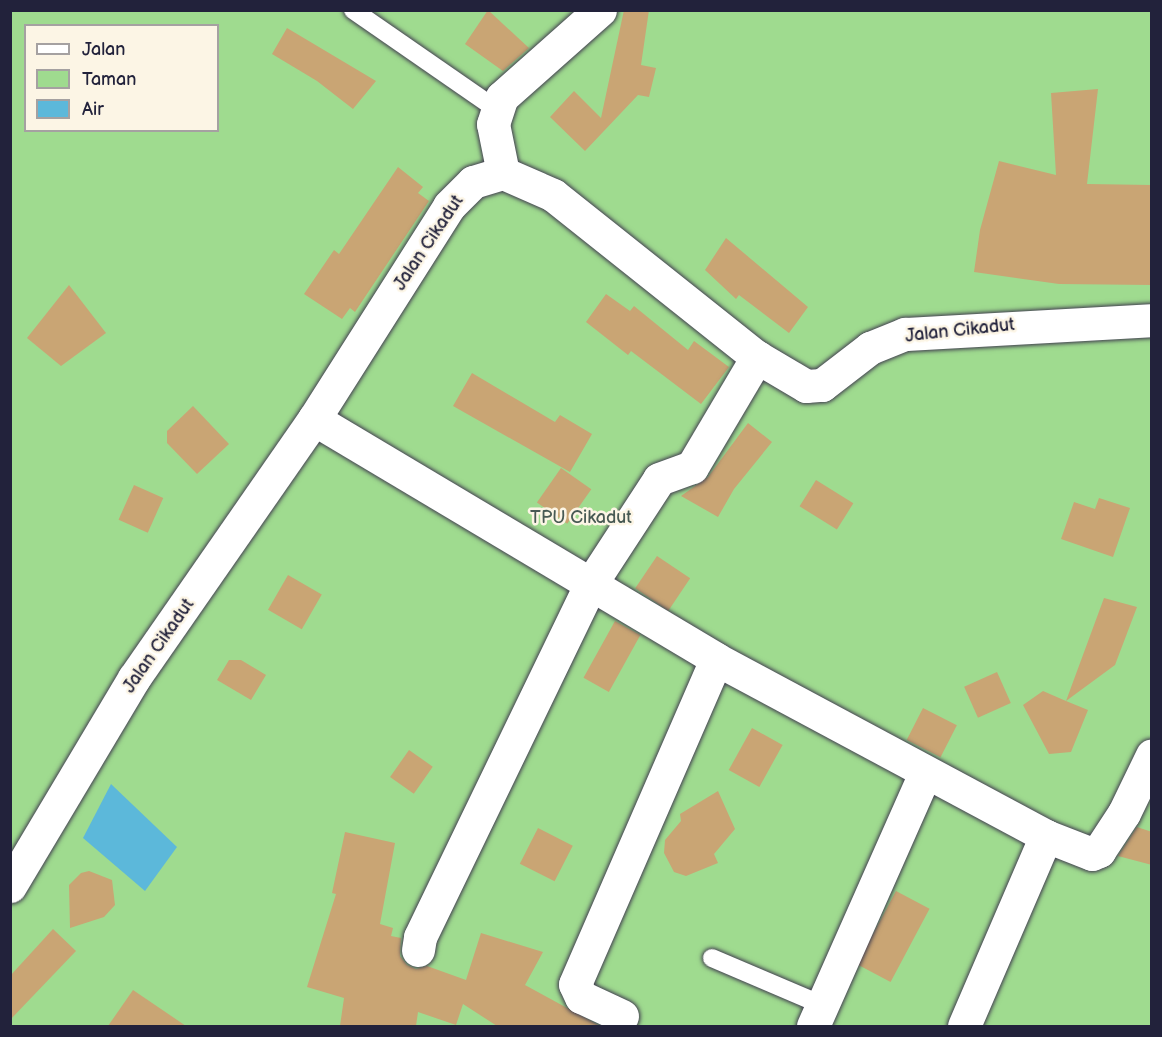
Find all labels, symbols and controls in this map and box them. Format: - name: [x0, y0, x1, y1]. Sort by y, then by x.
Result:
- legend: [24, 24, 219, 132]
- text: Jalan: [82, 39, 125, 60]
- text: Taman: [82, 69, 136, 90]
- text: Air: [82, 99, 104, 120]
- street label: Jalan Cikadut: [389, 191, 469, 295]
- street label: Jalan Cikadut: [904, 315, 1016, 347]
- park label: TPU Cikadut: [530, 507, 632, 529]
- street label: Jalan Cikadut: [119, 595, 199, 697]

